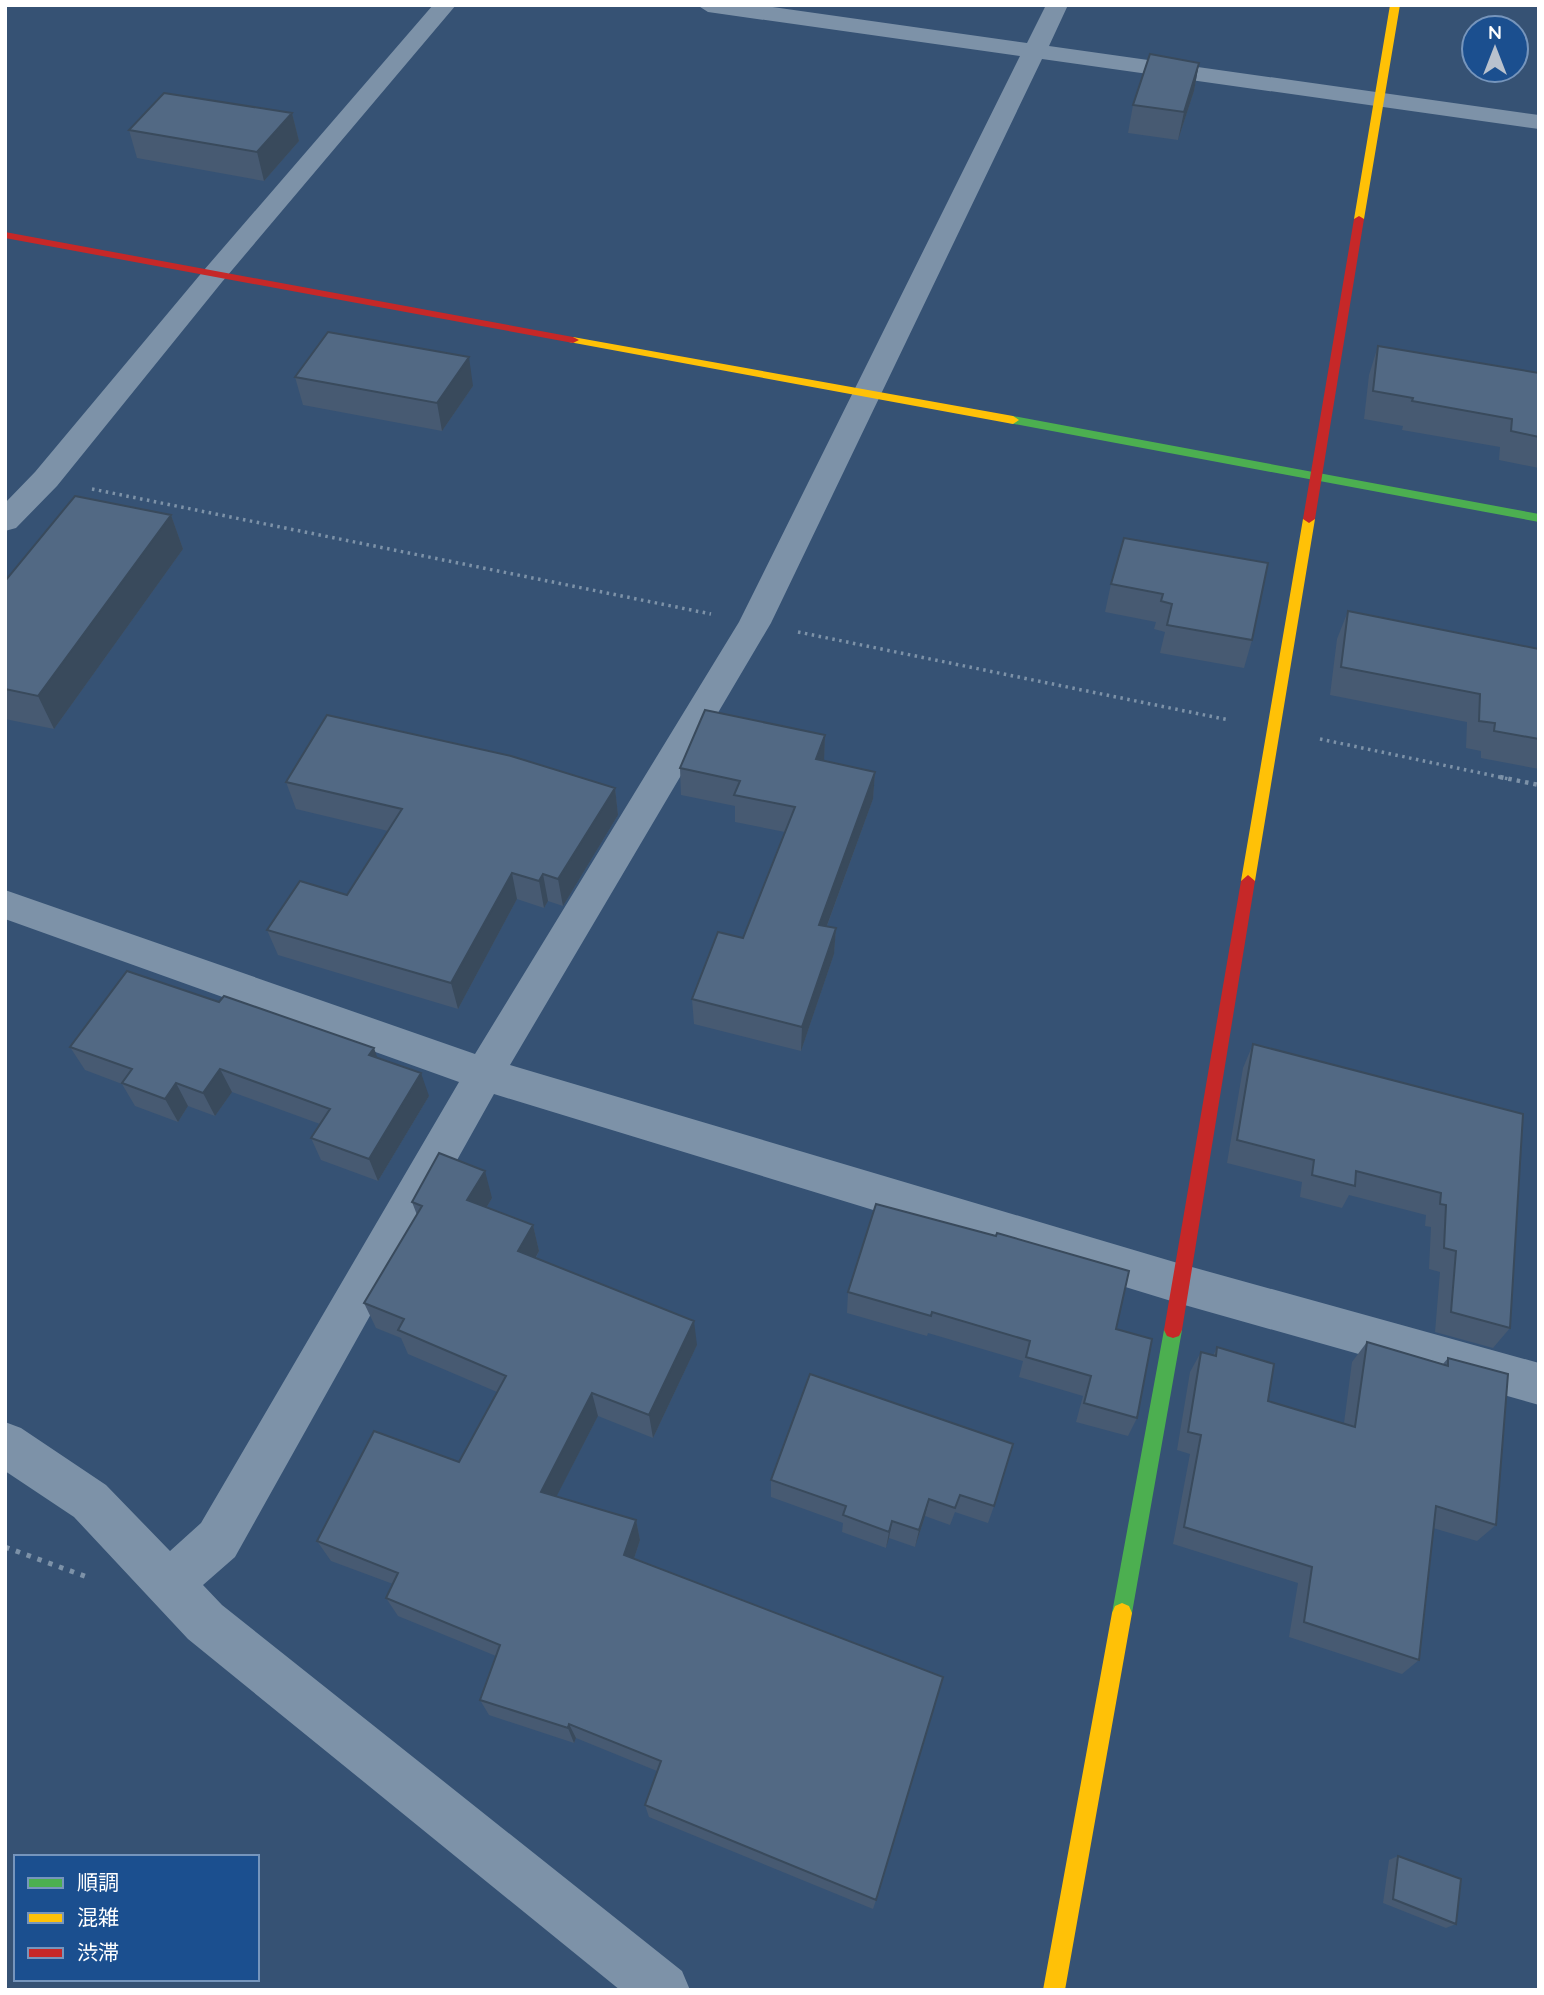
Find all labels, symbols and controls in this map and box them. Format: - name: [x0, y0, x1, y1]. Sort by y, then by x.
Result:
- north arrow: [1460, 14, 1530, 84]
- text: N: [1488, 20, 1502, 44]
- legend: [14, 1855, 259, 1981]
- text: 順調: [77, 1869, 119, 1895]
- text: 混雑: [77, 1904, 119, 1930]
- text: 渋滞: [77, 1939, 119, 1965]

